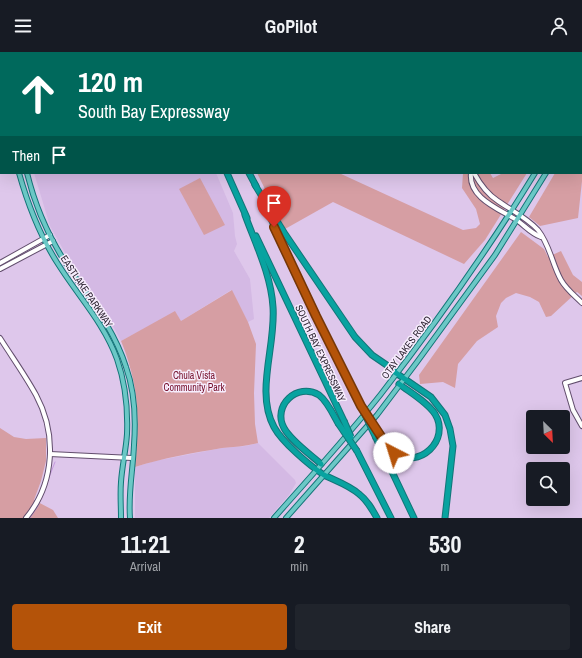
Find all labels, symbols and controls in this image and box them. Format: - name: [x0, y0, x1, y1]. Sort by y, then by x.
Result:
- text: GoPilot: [265, 14, 317, 39]
- icon: menu: [12, 15, 34, 37]
- icon: person: [548, 15, 570, 37]
- text: 120 m: [78, 63, 143, 101]
- icon: ahead: [12, 68, 64, 120]
- text: South Bay Expressway: [78, 99, 230, 124]
- icon: arrive: [48, 144, 70, 166]
- text: Then: [12, 145, 40, 166]
- pin: [257, 186, 291, 227]
- icon: arrive: [263, 192, 285, 214]
- street label: EASTLAKE PARKWAY: [58, 253, 116, 330]
- street label: SOUTH BAY EXPRESSWAY: [292, 303, 349, 404]
- street label: OTAY LAKES ROAD: [378, 313, 434, 381]
- park label: Chula Vista Community Park: [163, 369, 225, 394]
- north arrow: [526, 410, 570, 454]
- map controls: [526, 410, 570, 506]
- position arrow: [373, 432, 415, 474]
- button: search: [526, 462, 570, 506]
- text: 11:21: [121, 528, 170, 560]
- text: 2: [294, 528, 305, 560]
- text: 530: [429, 528, 461, 560]
- text: Arrival: [130, 558, 161, 575]
- text: min: [290, 558, 308, 575]
- text: m: [441, 558, 449, 575]
- button: Exit: [12, 604, 287, 650]
- button: Share: [295, 604, 570, 650]

